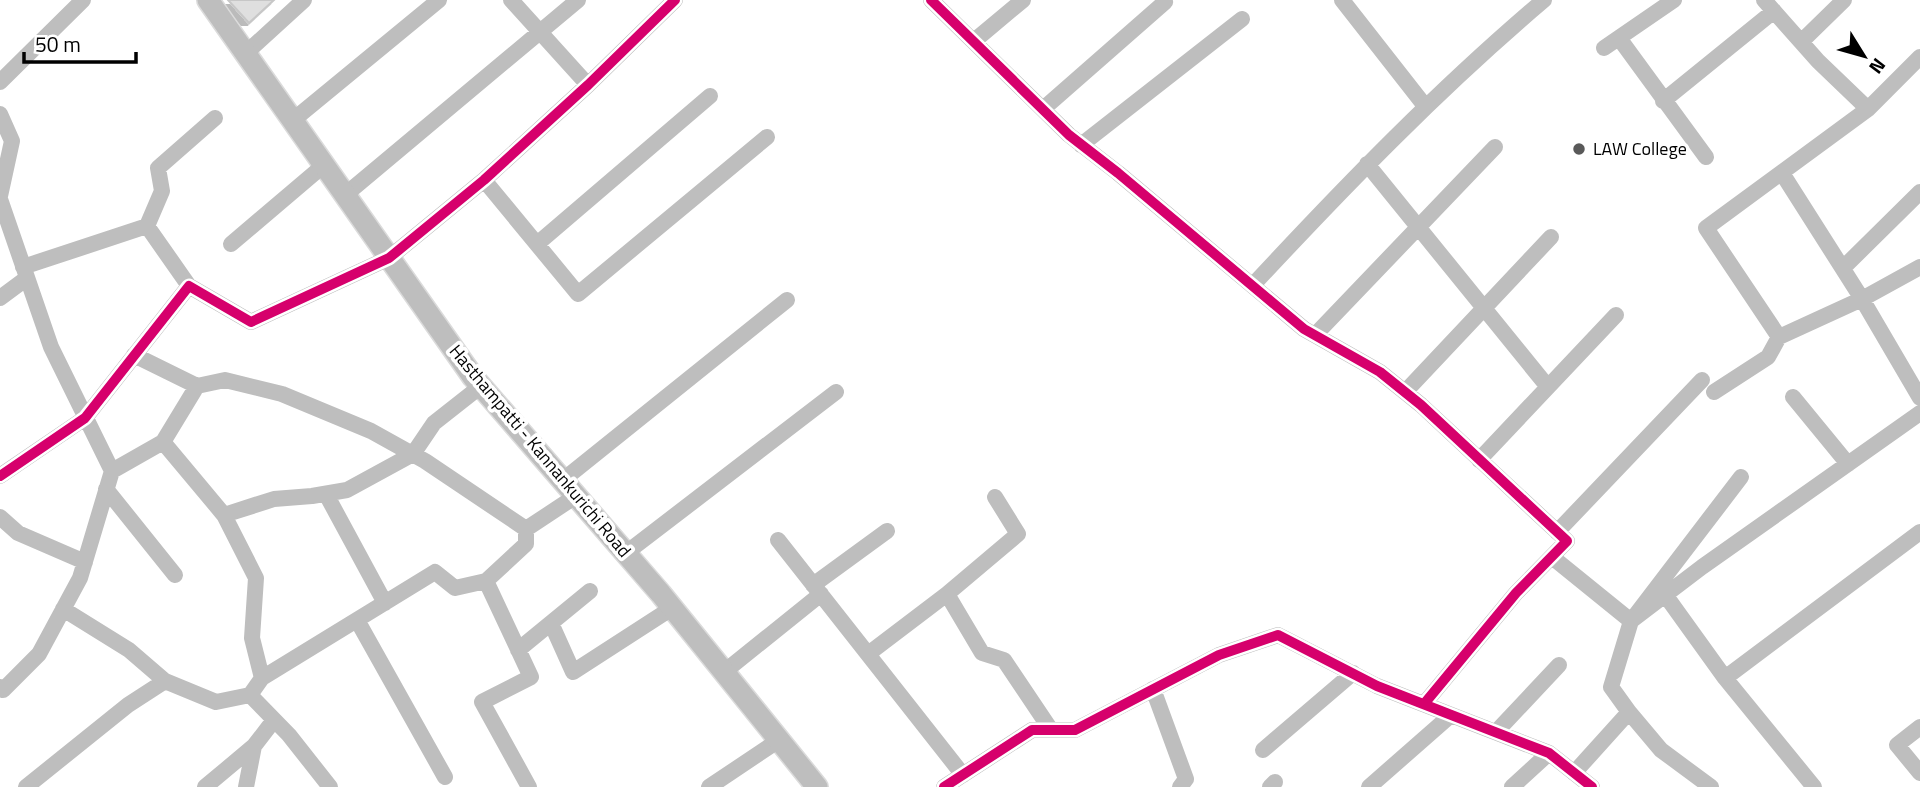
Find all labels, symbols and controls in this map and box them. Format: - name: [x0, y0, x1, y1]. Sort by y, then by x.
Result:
- scale bar: [24, 21, 136, 65]
- north arrow: [1829, 21, 1899, 91]
- text: 50 m: [35, 28, 81, 60]
- text: N: [1862, 53, 1894, 81]
- place label: LAW College: [1593, 135, 1687, 162]
- marker: LAW College: [1571, 141, 1587, 157]
- street label: Hasthampatti - Kannankurichi Road: [443, 338, 638, 563]

